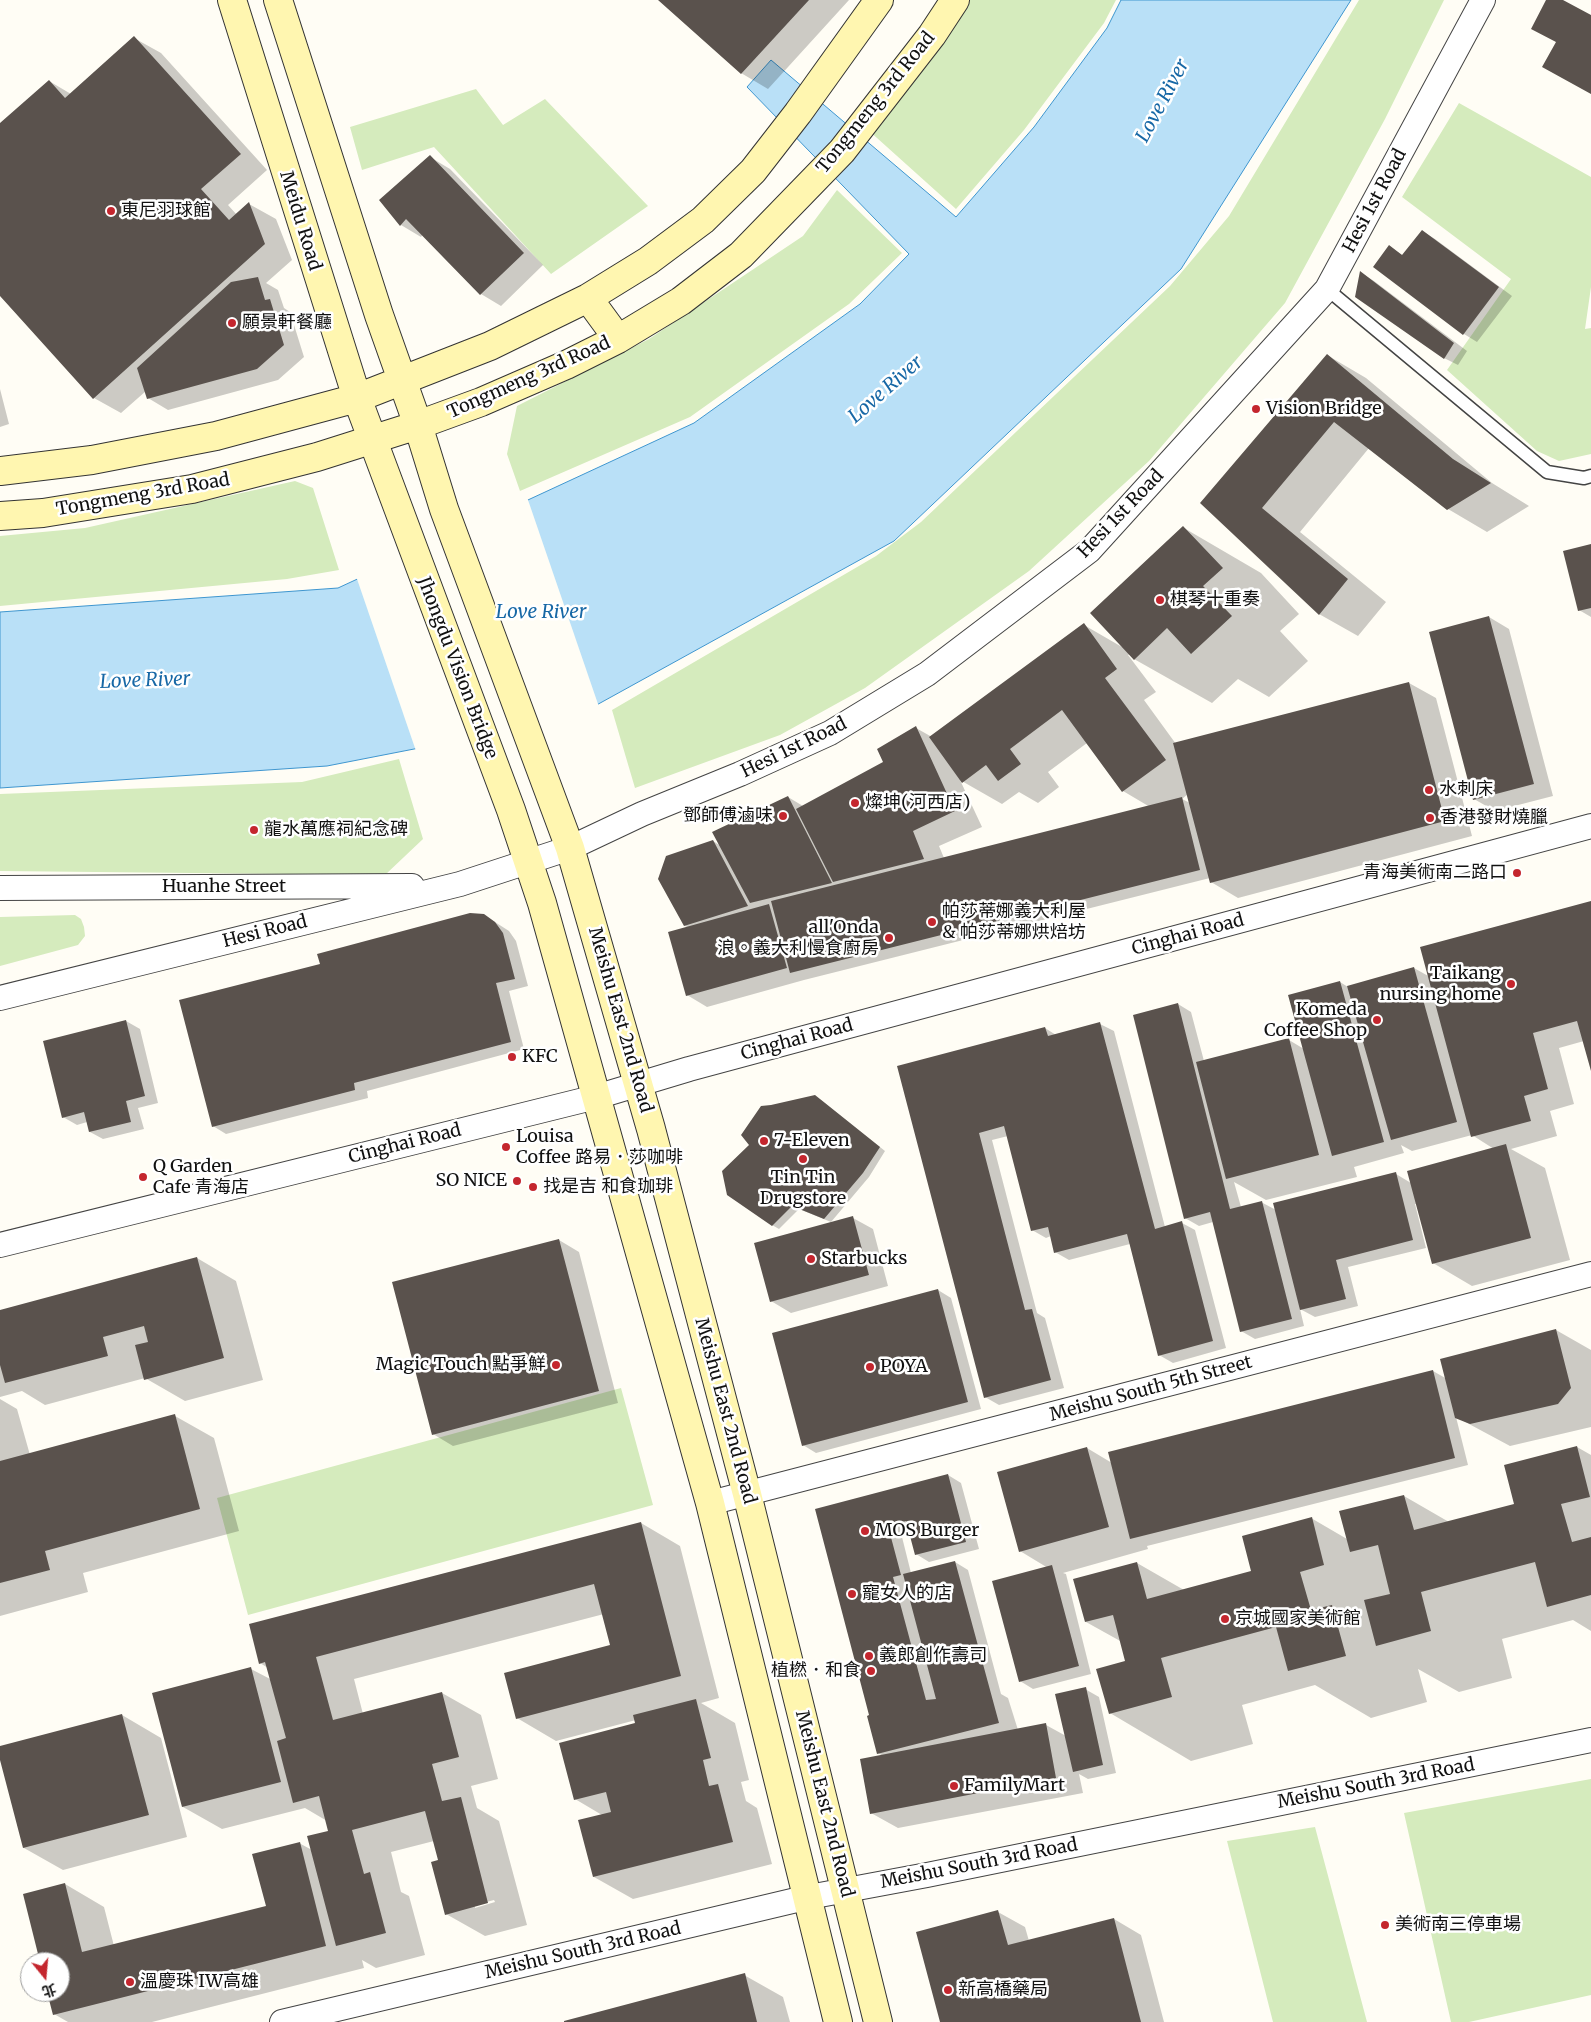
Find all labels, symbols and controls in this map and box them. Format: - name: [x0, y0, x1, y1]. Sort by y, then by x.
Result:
- street label: Tongmeng 3rd Road: [812, 28, 940, 178]
- water label: Love River: [1132, 56, 1194, 146]
- street label: Hesi 1st Road: [1339, 145, 1411, 257]
- street label: Meidu Road: [275, 169, 325, 273]
- place label: 東尼羽球館: [121, 200, 211, 222]
- marker: 東尼羽球館: [105, 205, 117, 217]
- place label: 願景軒餐廳: [242, 312, 332, 334]
- marker: 願景軒餐廳: [226, 317, 238, 329]
- street label: Tongmeng 3rd Road: [444, 332, 614, 424]
- water label: Love River: [844, 352, 928, 428]
- place label: Vision Bridge: [1266, 398, 1382, 420]
- marker: Vision Bridge: [1250, 403, 1262, 415]
- street label: Hesi 1st Road: [1074, 465, 1168, 563]
- street label: Tongmeng 3rd Road: [55, 469, 231, 521]
- street label: Jhongdu Vision Bridge: [412, 574, 502, 762]
- place label: 棋琴十重奏: [1170, 589, 1260, 611]
- marker: 棋琴十重奏: [1154, 594, 1166, 606]
- water label: Love River: [496, 602, 586, 624]
- water label: Love River: [99, 668, 191, 694]
- street label: Hesi 1st Road: [738, 713, 850, 783]
- place label: 水刺床: [1439, 779, 1493, 801]
- marker: 水刺床: [1423, 784, 1435, 796]
- place label: 燦坤(河西店): [865, 792, 970, 814]
- marker: 燦坤(河西店): [849, 797, 861, 809]
- place label: 鄧師傅滷味: [683, 805, 773, 827]
- place label: 香港發財燒臘: [1440, 807, 1548, 829]
- marker: 鄧師傅滷味: [777, 810, 789, 822]
- marker: 香港發財燒臘: [1424, 812, 1436, 824]
- place label: 龍水萬應祠紀念碑: [264, 819, 408, 841]
- marker: 龍水萬應祠紀念碑: [248, 824, 260, 836]
- place label: 青海美術南二路口: [1363, 862, 1507, 884]
- marker: 青海美術南二路口: [1511, 867, 1523, 879]
- street label: Huanhe Street: [162, 876, 286, 898]
- place label: 帕莎蒂娜義大利屋 & 帕莎蒂娜烘焙坊: [942, 901, 1086, 944]
- street label: Cinghai Road: [1130, 910, 1246, 960]
- street label: Hesi Road: [221, 911, 309, 953]
- marker: 帕莎蒂娜義大利屋 & 帕莎蒂娜烘焙坊: [926, 916, 938, 928]
- place label: all'Onda 浪。義大利慢食廚房: [717, 917, 879, 960]
- street label: Meishu East 2nd Road: [583, 925, 657, 1115]
- marker: all'Onda 浪。義大利慢食廚房: [883, 932, 895, 944]
- place label: Taikang nursing home: [1379, 963, 1501, 1006]
- marker: Taikang nursing home: [1505, 978, 1517, 990]
- place label: Komeda Coffee Shop: [1264, 999, 1367, 1042]
- marker: Komeda Coffee Shop: [1371, 1014, 1383, 1026]
- street label: Cinghai Road: [739, 1015, 855, 1065]
- place label: KFC: [522, 1046, 558, 1068]
- marker: KFC: [506, 1051, 518, 1063]
- street label: Cinghai Road: [346, 1120, 464, 1168]
- place label: Louisa Coffee 路易．莎咖啡: [516, 1126, 683, 1168]
- place label: 7-Eleven: [774, 1130, 850, 1152]
- marker: 7-Eleven: [758, 1135, 770, 1147]
- marker: Louisa Coffee 路易．莎咖啡: [500, 1141, 512, 1153]
- marker: Tin Tin Drugstore: [797, 1153, 809, 1165]
- place label: Q Garden Cafe 青海店: [153, 1156, 249, 1198]
- place label: Tin Tin Drugstore: [760, 1167, 846, 1210]
- place label: SO NICE: [436, 1170, 507, 1192]
- marker: Q Garden Cafe 青海店: [137, 1171, 149, 1183]
- marker: SO NICE: [511, 1175, 523, 1187]
- place label: 找是吉 和食珈琲: [543, 1176, 673, 1198]
- marker: 找是吉 和食珈琲: [527, 1181, 539, 1193]
- place label: Starbucks: [821, 1248, 907, 1270]
- marker: Starbucks: [805, 1253, 817, 1265]
- street label: Meishu East 2nd Road: [690, 1316, 760, 1506]
- street label: Meishu South 5th Street: [1047, 1352, 1255, 1426]
- place label: Magic Touch 點爭鮮: [376, 1354, 546, 1376]
- place label: POYA: [880, 1356, 928, 1378]
- marker: Magic Touch 點爭鮮: [550, 1359, 562, 1371]
- marker: POYA: [864, 1361, 876, 1373]
- place label: MOS Burger: [875, 1520, 979, 1542]
- marker: MOS Burger: [859, 1525, 871, 1537]
- place label: 寵女人的店: [862, 1583, 952, 1605]
- marker: 寵女人的店: [846, 1588, 858, 1600]
- place label: 京城國家美術館: [1235, 1608, 1361, 1630]
- marker: 京城國家美術館: [1219, 1613, 1231, 1625]
- place label: 義郎創作壽司: [879, 1645, 987, 1667]
- marker: 義郎創作壽司: [863, 1650, 875, 1662]
- place label: 植橪．和食: [771, 1660, 861, 1682]
- marker: 植橪．和食: [865, 1665, 877, 1677]
- street label: Meishu East 2nd Road: [790, 1708, 858, 1900]
- street label: Meishu South 3rd Road: [1276, 1754, 1476, 1814]
- place label: FamilyMart: [964, 1775, 1065, 1797]
- marker: FamilyMart: [948, 1780, 960, 1792]
- street label: Meishu South 3rd Road: [879, 1834, 1079, 1894]
- place label: 美術南三停車場: [1395, 1914, 1521, 1936]
- street label: Meishu South 3rd Road: [483, 1918, 683, 1984]
- marker: 美術南三停車場: [1379, 1919, 1391, 1931]
- north arrow: [20, 1952, 70, 2002]
- place label: 溫慶珠 IW高雄: [140, 1971, 259, 1993]
- marker: 溫慶珠 IW高雄: [124, 1976, 136, 1988]
- place label: 新高橋藥局: [958, 1979, 1048, 2001]
- text: 北: [40, 1980, 58, 2001]
- marker: 新高橋藥局: [942, 1984, 954, 1996]

